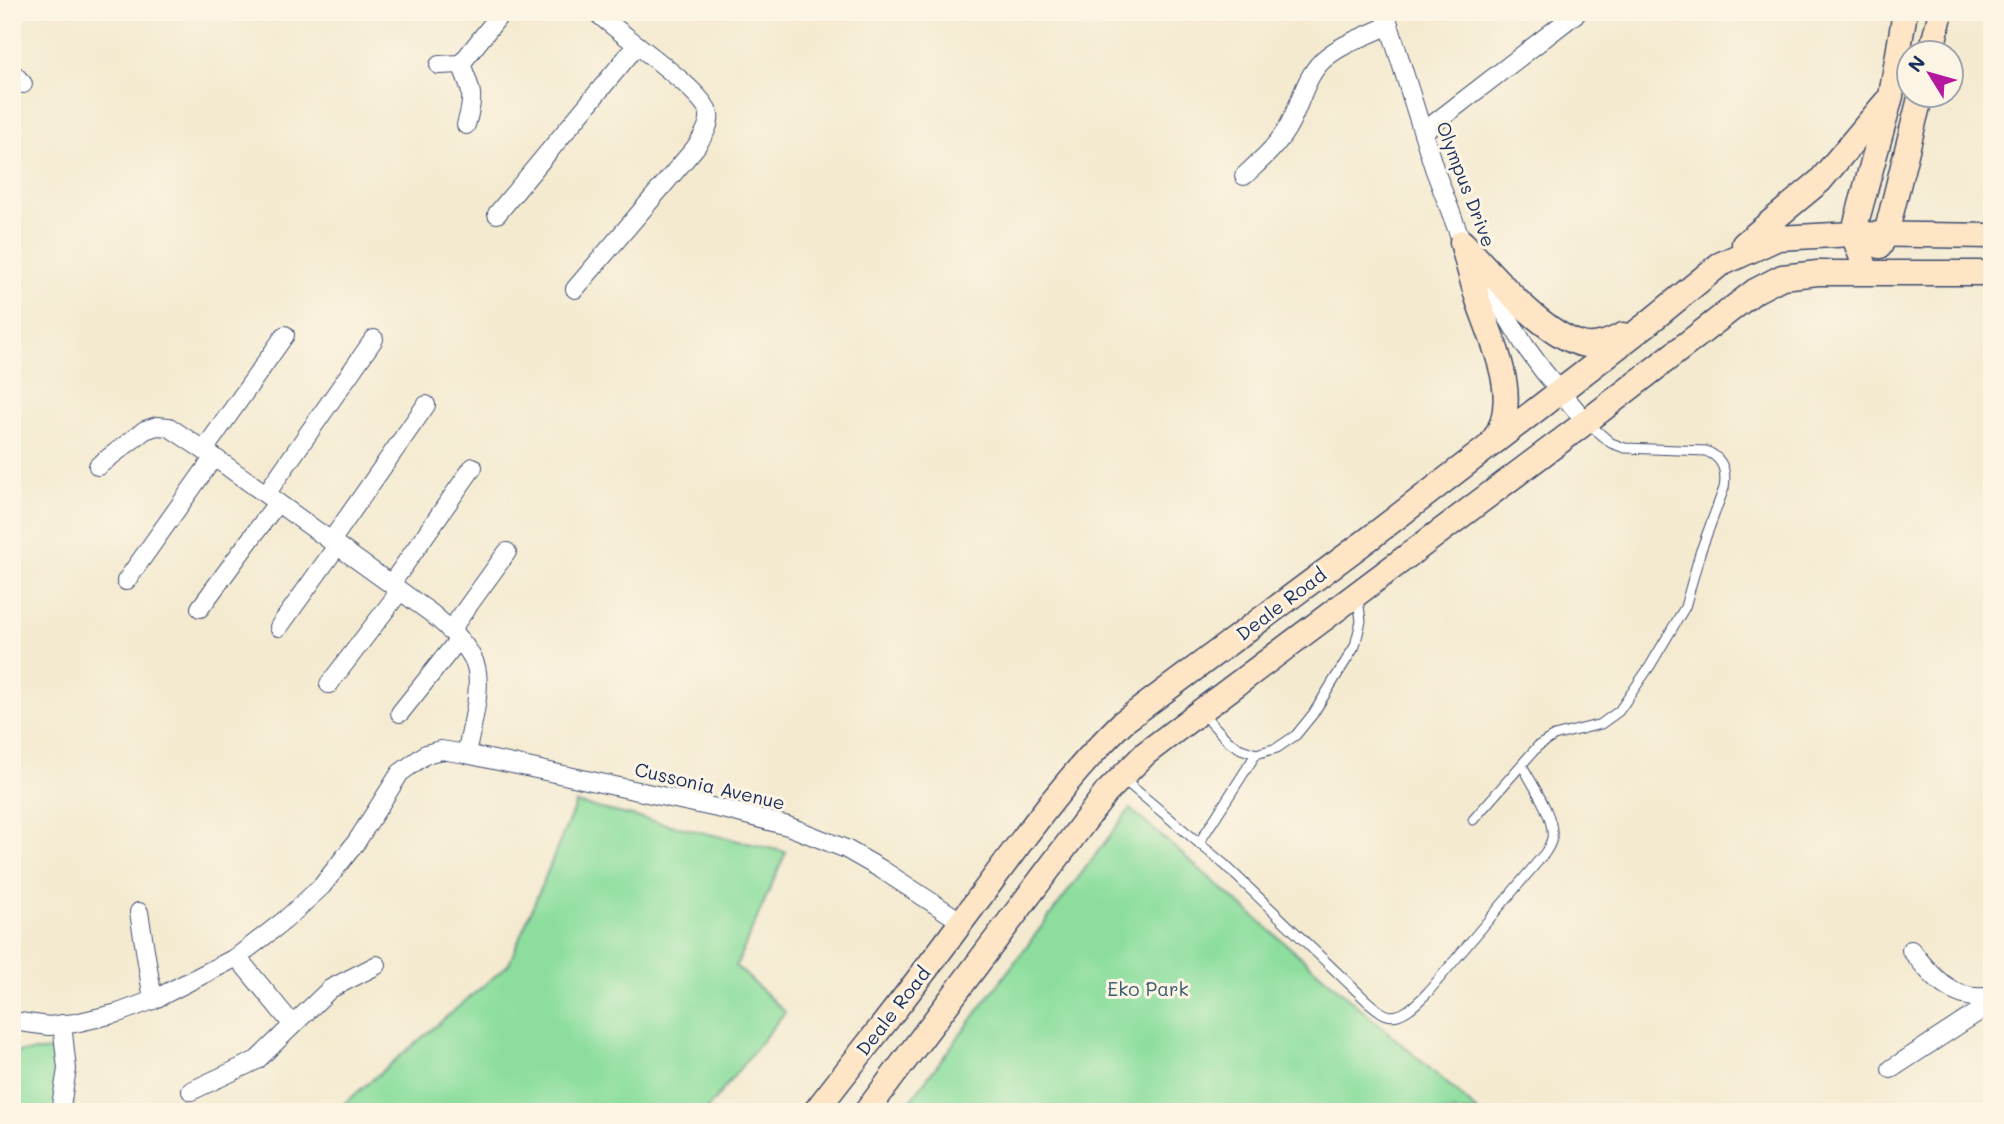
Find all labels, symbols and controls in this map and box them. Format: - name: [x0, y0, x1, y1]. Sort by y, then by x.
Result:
- north arrow: [1896, 38, 1966, 108]
- text: N: [1902, 50, 1930, 77]
- street label: Olympus Drive: [1431, 117, 1502, 250]
- street label: Deale Road: [1231, 562, 1331, 646]
- street label: Cussonia Avenue: [632, 756, 788, 815]
- street label: Deale Road: [850, 961, 935, 1060]
- park label: Eko Park: [1107, 976, 1189, 1001]

